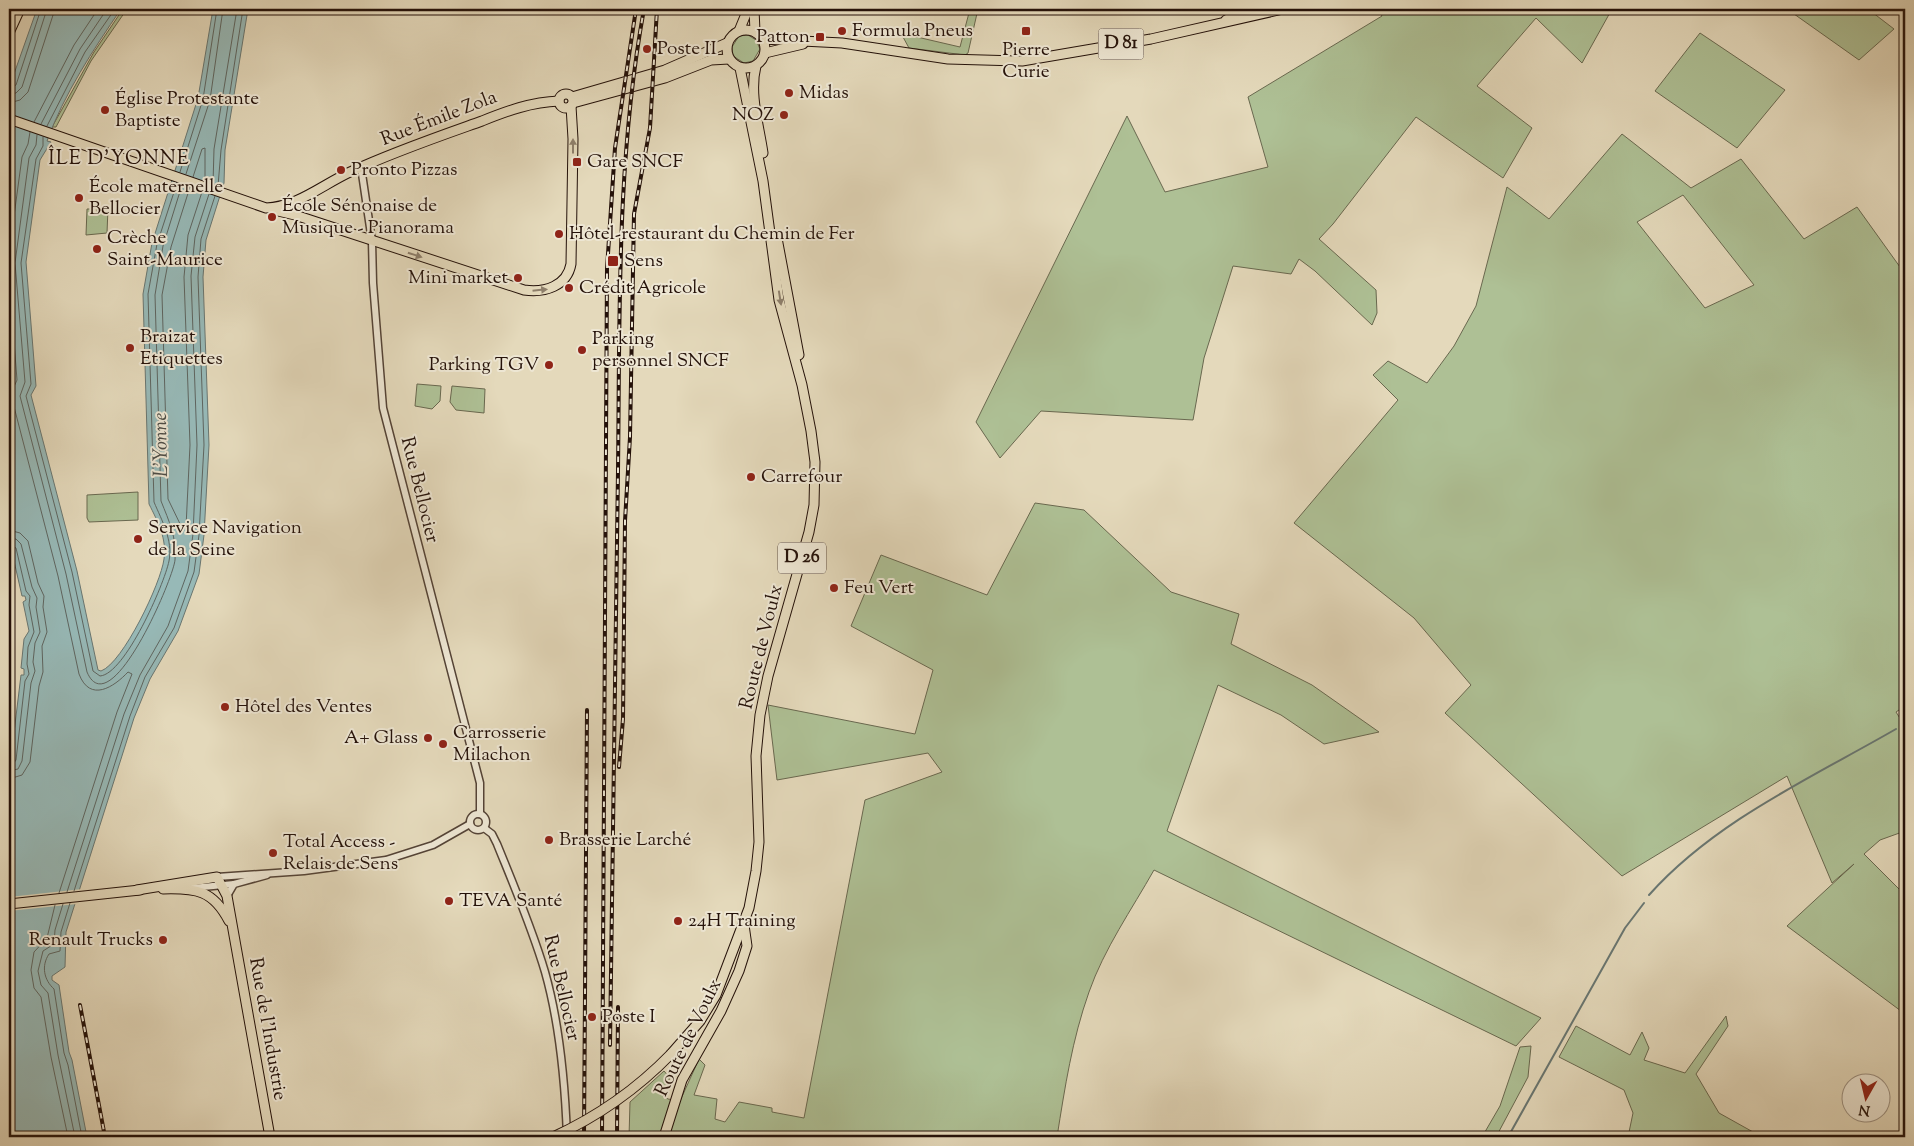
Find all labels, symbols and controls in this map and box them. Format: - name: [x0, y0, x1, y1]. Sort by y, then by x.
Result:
- place label: Formula Pneus: [852, 18, 973, 45]
- place label: Patton: [756, 24, 810, 51]
- marker: Formula Pneus: [836, 25, 848, 37]
- marker: Pierre Curie: [1020, 25, 1032, 37]
- road number: D 81: [1098, 29, 1144, 60]
- marker: Patton: [814, 31, 826, 43]
- place label: Poste II: [657, 36, 717, 63]
- place label: Pierre Curie: [1002, 37, 1050, 86]
- marker: Poste II: [641, 43, 653, 55]
- place label: Midas: [799, 80, 849, 107]
- street label: Rue Émile Zola: [377, 84, 501, 154]
- place label: Église Protestante Baptiste: [115, 86, 259, 135]
- marker: Midas: [783, 87, 795, 99]
- place label: NOZ: [732, 102, 774, 129]
- marker: Église Protestante Baptiste: [99, 104, 111, 116]
- marker: NOZ: [778, 109, 790, 121]
- one-way arrow: [569, 138, 577, 154]
- district label: ÎLE D'YONNE: [48, 144, 190, 174]
- place label: Gare SNCF: [587, 149, 684, 176]
- marker: Gare SNCF: [571, 156, 583, 168]
- place label: Pronto Pizzas: [351, 157, 457, 184]
- marker: Pronto Pizzas: [335, 164, 347, 176]
- place label: École maternelle Bellocier: [89, 174, 223, 223]
- marker: École maternelle Bellocier: [73, 192, 85, 204]
- place label: École Sénonaise de Musique - Pianorama: [282, 193, 454, 242]
- marker: École Sénonaise de Musique - Pianorama: [266, 211, 278, 223]
- place label: Hôtel-restaurant du Chemin de Fer: [569, 221, 855, 248]
- place label: Crèche Saint-Maurice: [107, 225, 223, 274]
- marker: Hôtel-restaurant du Chemin de Fer: [553, 228, 565, 240]
- marker: Crèche Saint-Maurice: [91, 243, 103, 255]
- place label: Sens: [624, 248, 663, 275]
- one-way arrow: [408, 252, 423, 259]
- marker: Sens: [606, 254, 620, 268]
- place label: Mini market: [408, 265, 508, 292]
- marker: Mini market: [512, 272, 524, 284]
- place label: Crédit Agricole: [579, 275, 706, 302]
- marker: Crédit Agricole: [563, 282, 575, 294]
- one-way arrow: [532, 286, 548, 294]
- one-way arrow: [776, 291, 784, 307]
- place label: Braizat Etiquettes: [140, 324, 223, 373]
- place label: Parking personnel SNCF: [592, 326, 729, 375]
- marker: Braizat Etiquettes: [124, 342, 136, 354]
- marker: Parking personnel SNCF: [576, 344, 588, 356]
- place label: Parking TGV: [429, 352, 539, 379]
- marker: Parking TGV: [543, 359, 555, 371]
- water label: L'Yonne: [147, 412, 177, 478]
- street label: Rue Bellocier: [393, 434, 445, 546]
- place label: Carrefour: [761, 464, 842, 491]
- marker: Carrefour: [745, 471, 757, 483]
- place label: Service Navigation de la Seine: [148, 515, 302, 564]
- marker: Service Navigation de la Seine: [132, 533, 144, 545]
- road number: D 26: [778, 542, 826, 574]
- place label: Feu Vert: [844, 575, 915, 602]
- street label: Route de Voulx: [733, 582, 791, 712]
- marker: Feu Vert: [828, 582, 840, 594]
- place label: Hôtel des Ventes: [235, 694, 372, 721]
- marker: Hôtel des Ventes: [219, 701, 231, 713]
- place label: Carrosserie Milachon: [453, 720, 546, 769]
- place label: A+ Glass: [344, 725, 418, 752]
- marker: A+ Glass: [422, 732, 434, 744]
- marker: Carrosserie Milachon: [437, 738, 449, 750]
- place label: Brasserie Larché: [559, 827, 692, 854]
- place label: Total Access - Relais de Sens: [283, 829, 398, 878]
- marker: Brasserie Larché: [543, 834, 555, 846]
- marker: Total Access - Relais de Sens: [267, 847, 279, 859]
- place label: TEVA Santé: [459, 888, 563, 915]
- marker: TEVA Santé: [443, 895, 455, 907]
- place label: 24H Training: [688, 908, 795, 935]
- marker: 24H Training: [672, 915, 684, 927]
- place label: Renault Trucks: [29, 927, 153, 954]
- street label: Rue Bellocier: [536, 932, 586, 1044]
- marker: Renault Trucks: [157, 934, 169, 946]
- street label: Rue de l'Industrie: [241, 955, 293, 1103]
- street label: Route de Voulx: [649, 975, 729, 1101]
- place label: Poste I: [602, 1004, 655, 1031]
- marker: Poste I: [586, 1011, 598, 1023]
- north arrow: [1842, 1074, 1892, 1124]
- text: N: [1858, 1098, 1871, 1120]

